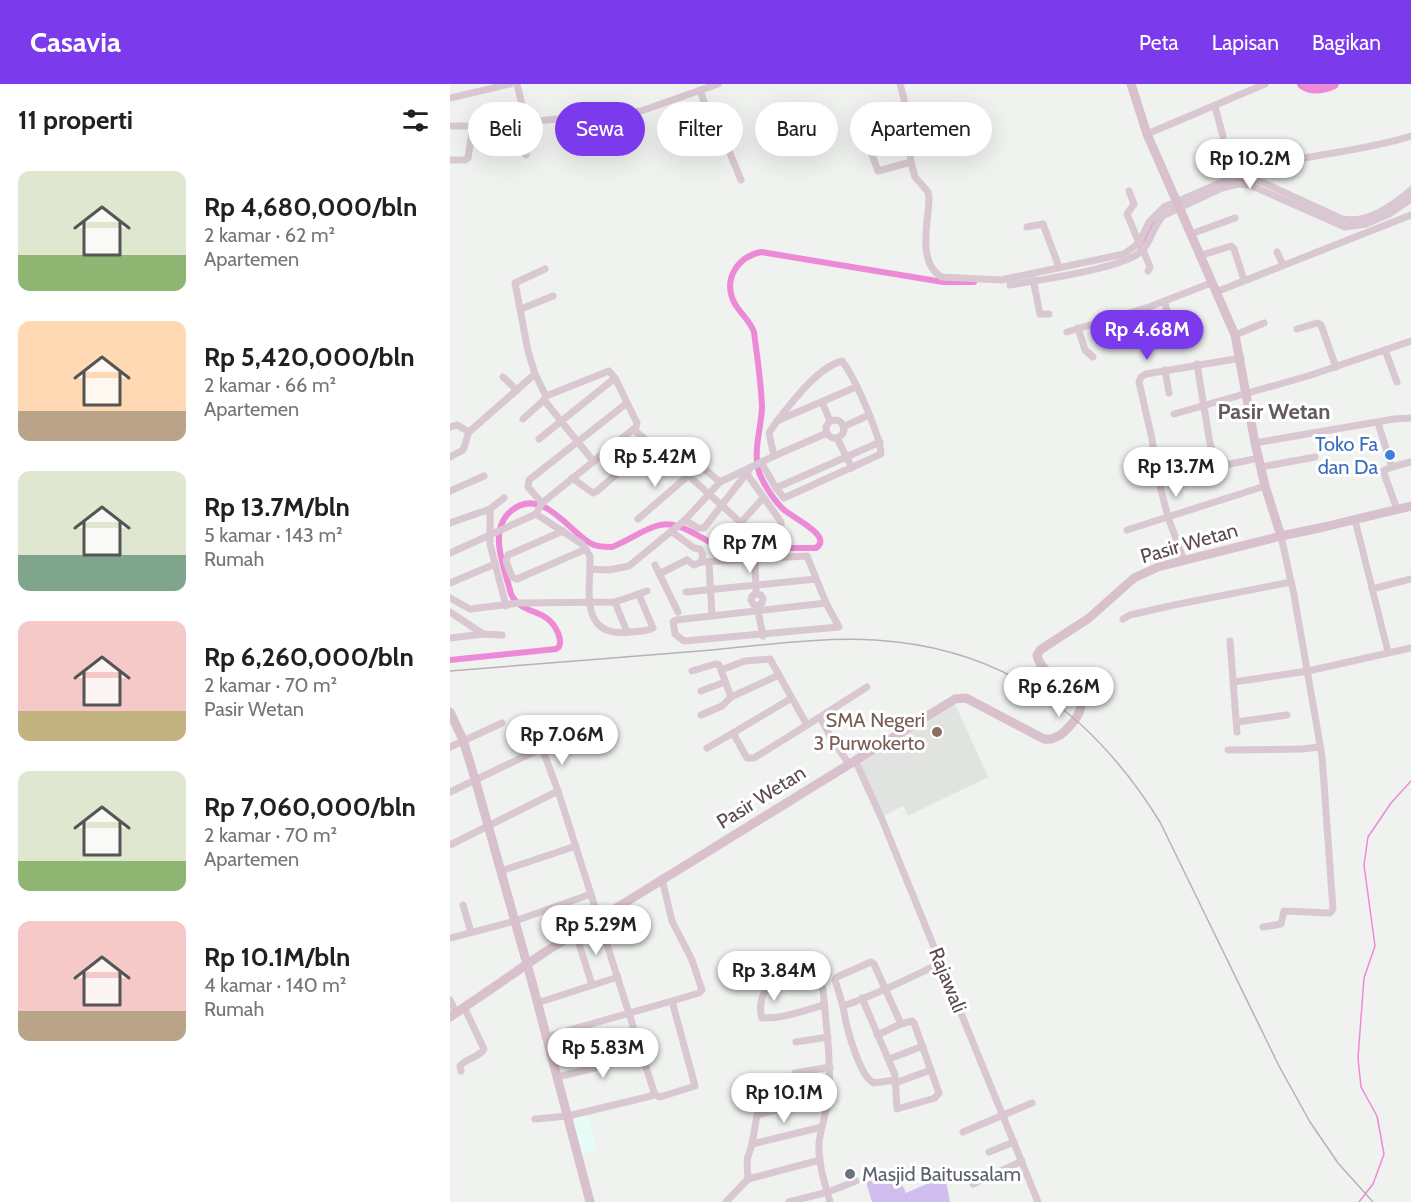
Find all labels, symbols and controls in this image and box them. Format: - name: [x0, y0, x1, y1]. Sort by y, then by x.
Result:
- text: Casavia: [30, 25, 121, 59]
- text: Peta: [1139, 30, 1179, 55]
- text: Lapisan: [1212, 30, 1279, 55]
- text: Bagikan: [1312, 30, 1381, 55]
- chip: Beli: [468, 102, 543, 156]
- chip: Sewa: [555, 102, 645, 156]
- chip: Filter: [657, 102, 743, 156]
- chip: Baru: [755, 102, 838, 156]
- chip: Apartemen: [850, 102, 992, 156]
- text: 11 properti: [18, 104, 133, 136]
- icon: filters: [399, 104, 432, 137]
- pin: Rp 10.2M: [1188, 139, 1312, 190]
- text: Rp 10.2M: [1209, 146, 1291, 170]
- text: Rp 4,680,000/bln: [204, 191, 417, 223]
- icon: home: [66, 195, 138, 267]
- text: 2 kamar · 62 m²: [204, 223, 335, 247]
- text: Apartemen: [204, 247, 299, 271]
- pin: Rp 4.68M: [1085, 310, 1209, 361]
- text: Rp 4.68M: [1104, 317, 1190, 341]
- text: Rp 5,420,000/bln: [204, 341, 415, 373]
- icon: home: [66, 345, 138, 417]
- text: 2 kamar · 66 m²: [204, 373, 336, 397]
- text: Apartemen: [204, 397, 299, 421]
- district label: Pasir Wetan: [1218, 398, 1330, 425]
- place label: Toko Fa dan Da: [1315, 432, 1378, 479]
- pin: Rp 5.42M: [593, 437, 717, 488]
- text: Rp 5.42M: [613, 444, 697, 468]
- pin: Rp 13.7M: [1114, 447, 1238, 498]
- marker: Toko Fa dan Da: [1383, 448, 1397, 462]
- text: Rp 13.7M: [1137, 454, 1215, 478]
- text: Rp 13.7M/bln: [204, 491, 350, 523]
- icon: home: [66, 495, 138, 567]
- street label: Pasir Wetan: [1138, 518, 1240, 568]
- text: 5 kamar · 143 m²: [204, 523, 343, 547]
- pin: Rp 7M: [708, 523, 792, 574]
- text: Rp 7M: [723, 530, 777, 554]
- text: Rumah: [204, 547, 264, 571]
- text: Rp 6,260,000/bln: [204, 641, 414, 673]
- icon: home: [66, 645, 138, 717]
- pin: Rp 6.26M: [997, 667, 1121, 718]
- text: 2 kamar · 70 m²: [204, 673, 337, 697]
- text: Rp 6.26M: [1018, 674, 1100, 698]
- text: Pasir Wetan: [204, 697, 304, 721]
- place label: SMA Negeri 3 Purwokerto: [813, 708, 925, 755]
- pin: Rp 7.06M: [500, 715, 624, 766]
- text: Rp 7.06M: [520, 722, 604, 746]
- marker: SMA Negeri 3 Purwokerto: [930, 725, 944, 739]
- street label: Pasir Wetan: [712, 760, 810, 834]
- text: Rp 7,060,000/bln: [204, 791, 416, 823]
- icon: home: [66, 795, 138, 867]
- text: 2 kamar · 70 m²: [204, 823, 337, 847]
- text: Apartemen: [204, 847, 299, 871]
- pin: Rp 5.29M: [534, 905, 658, 956]
- text: Rp 5.29M: [555, 912, 637, 936]
- text: Rp 10.1M/bln: [204, 941, 350, 973]
- street label: Rajawali: [924, 944, 972, 1016]
- icon: home: [66, 945, 138, 1017]
- pin: Rp 3.84M: [712, 951, 836, 1002]
- text: Rp 3.84M: [732, 958, 816, 982]
- text: 4 kamar · 140 m²: [204, 973, 346, 997]
- text: Rumah: [204, 997, 264, 1021]
- pin: Rp 5.83M: [541, 1028, 665, 1079]
- text: Rp 5.83M: [562, 1035, 645, 1059]
- pin: Rp 10.1M: [722, 1073, 846, 1124]
- text: Rp 10.1M: [745, 1080, 823, 1104]
- place label: Masjid Baitussalam: [862, 1162, 1021, 1186]
- marker: Masjid Baitussalam: [843, 1167, 857, 1181]

